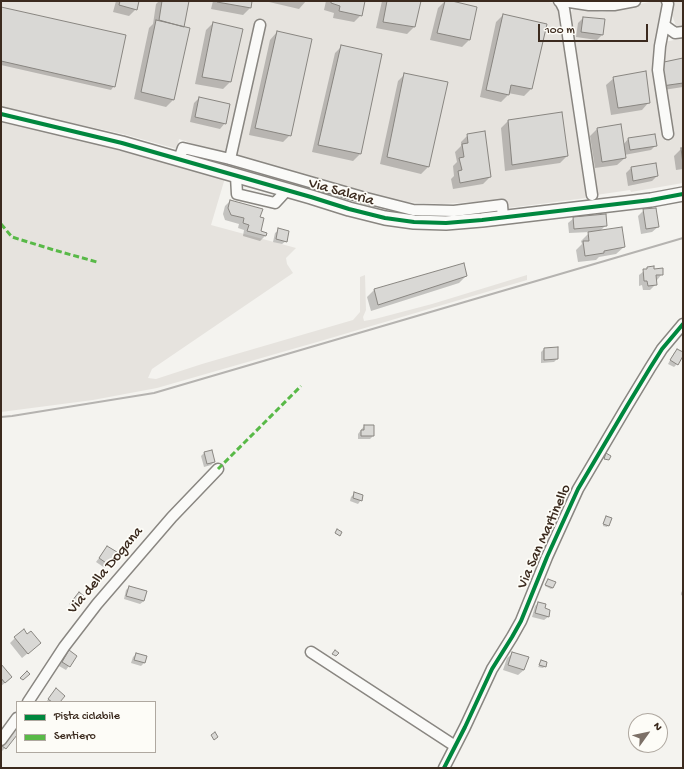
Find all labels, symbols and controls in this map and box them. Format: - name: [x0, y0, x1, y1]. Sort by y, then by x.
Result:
- scale bar: [540, 16, 650, 42]
- text: 100 m: [545, 24, 575, 38]
- street label: Via Salaria: [306, 175, 376, 211]
- street label: Via San Martinello: [514, 482, 576, 592]
- street label: Via della Dogana: [64, 524, 148, 618]
- legend: [16, 701, 156, 753]
- text: Pista ciclabile: [54, 710, 120, 724]
- north arrow: [628, 713, 668, 753]
- text: N: [650, 721, 664, 733]
- text: Sentiero: [54, 730, 96, 744]

